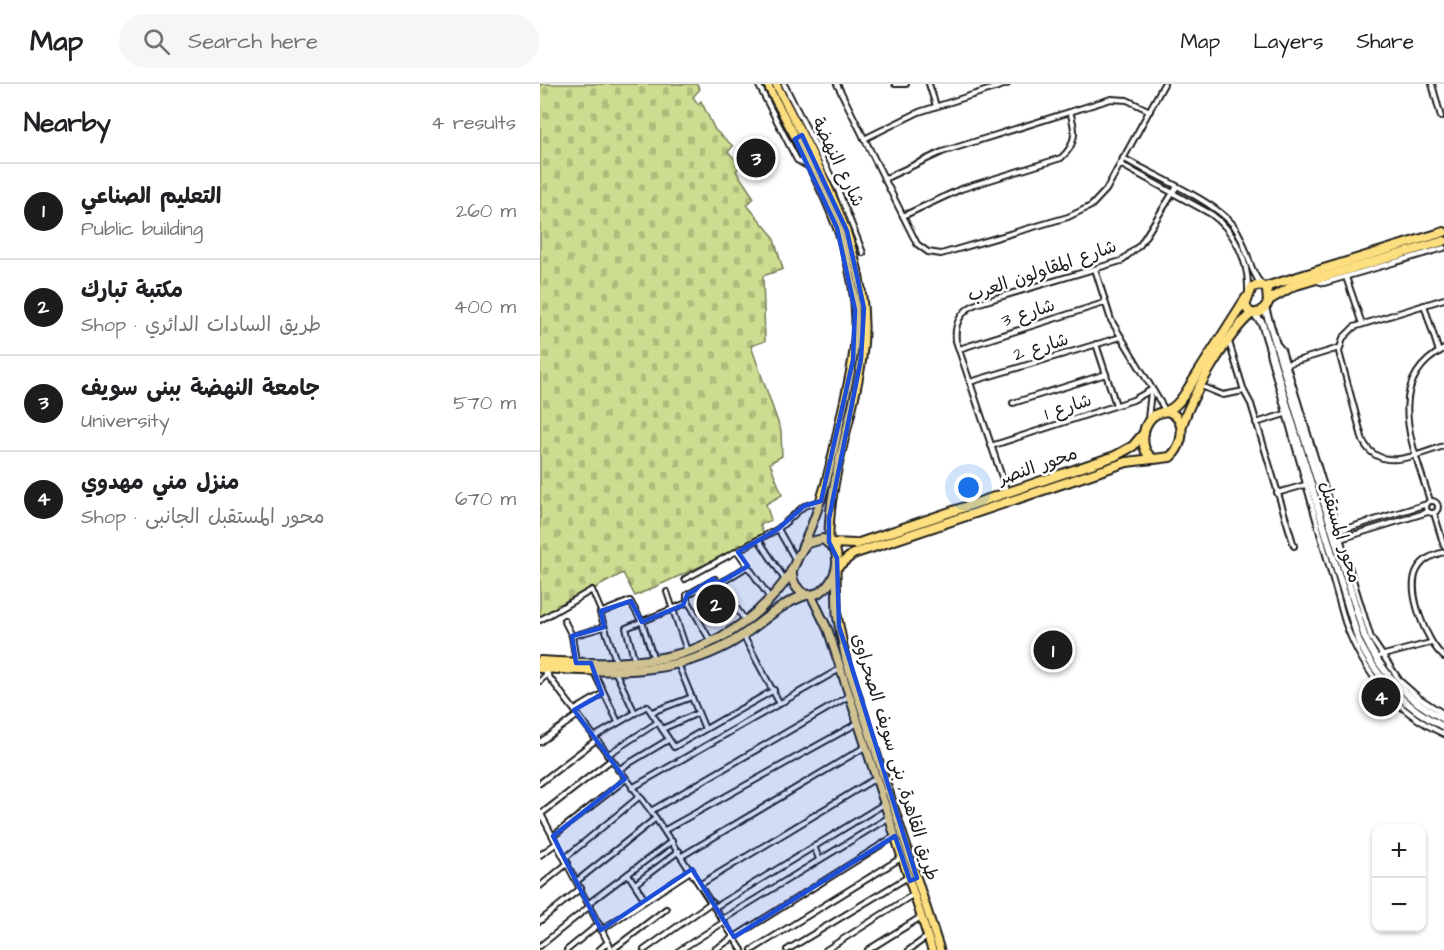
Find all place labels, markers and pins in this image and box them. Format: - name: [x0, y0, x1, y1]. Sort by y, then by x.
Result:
- pin: 3: [736, 136, 776, 181]
- pin: 2: [696, 582, 735, 626]
- pin: 1: [1034, 628, 1072, 672]
- pin: 4: [1362, 674, 1400, 720]

